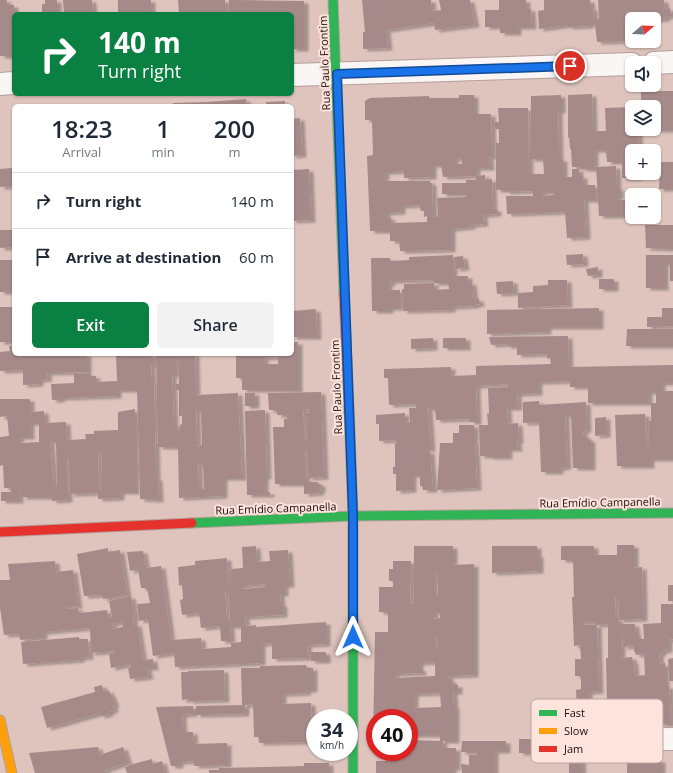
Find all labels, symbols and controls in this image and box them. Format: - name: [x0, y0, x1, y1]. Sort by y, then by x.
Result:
- north arrow: [625, 12, 661, 48]
- map controls: [625, 12, 661, 224]
- street label: Rua Paulo Frontim: [315, 15, 333, 111]
- text: 140 m: [98, 23, 181, 61]
- icon: right: [32, 28, 84, 80]
- pin: [553, 49, 587, 83]
- icon: arrive: [559, 55, 581, 77]
- button: sound: [625, 56, 661, 92]
- text: Turn right: [98, 59, 181, 83]
- button: layers: [625, 100, 661, 136]
- text: 18:23: [51, 112, 112, 145]
- text: 1: [156, 112, 170, 145]
- text: 200: [214, 112, 255, 145]
- text: Arrival: [62, 143, 101, 161]
- text: min: [152, 143, 175, 161]
- text: m: [228, 143, 240, 161]
- button: +: [625, 144, 661, 180]
- button: −: [625, 188, 661, 224]
- icon: right: [32, 190, 54, 212]
- text: Turn right: [66, 191, 141, 211]
- text: 140 m: [230, 191, 274, 211]
- icon: arrive: [32, 246, 54, 268]
- text: Arrive at destination: [66, 247, 221, 267]
- text: 60 m: [239, 247, 274, 267]
- button: Exit: [32, 302, 149, 348]
- button: Share: [157, 302, 274, 348]
- street label: Rua Paulo Frontim: [327, 339, 345, 435]
- street label: Rua Emídio Campanella: [539, 493, 661, 511]
- street label: Rua Emídio Campanella: [215, 498, 337, 518]
- position arrow: [332, 616, 374, 658]
- legend: [531, 699, 663, 763]
- text: Fast: [564, 705, 585, 720]
- speed limit sign: 40: [366, 709, 418, 761]
- text: 34: [321, 716, 343, 743]
- text: Slow: [564, 723, 588, 738]
- text: km/h: [320, 738, 344, 752]
- text: Jam: [563, 741, 583, 756]

